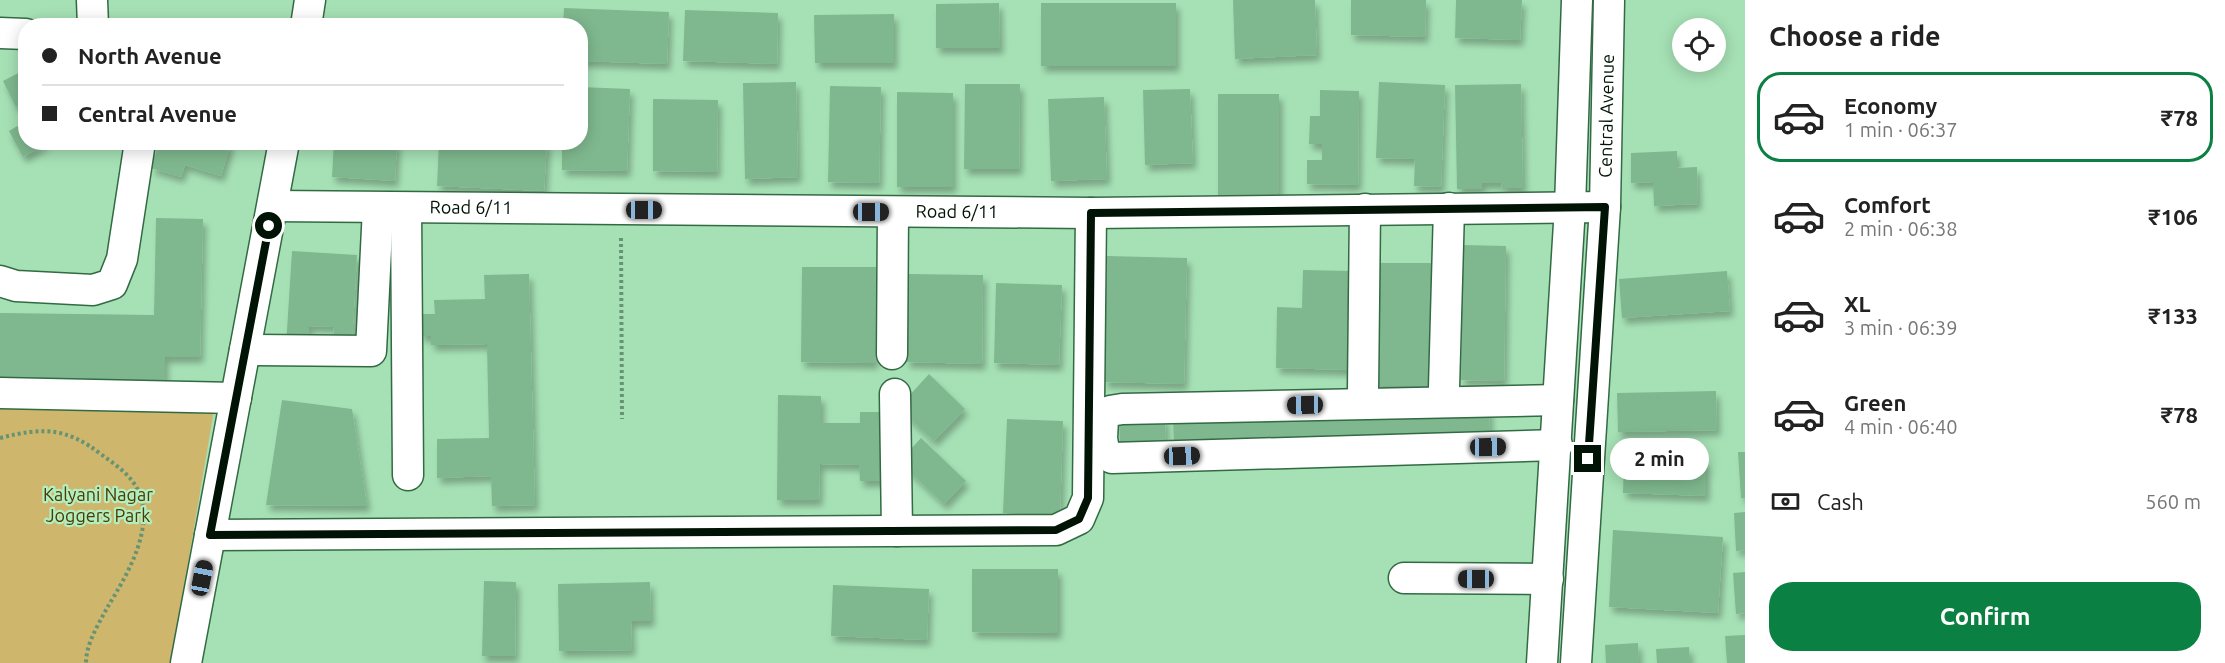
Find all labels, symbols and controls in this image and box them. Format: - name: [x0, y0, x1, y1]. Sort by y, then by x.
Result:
- map controls: [1672, 18, 1726, 72]
- button: locate: [1672, 18, 1726, 72]
- text: Choose a ride: [1769, 21, 1941, 51]
- text: North Avenue: [78, 43, 222, 68]
- street label: Central Avenue: [1595, 54, 1617, 178]
- icon: car: [1772, 90, 1826, 144]
- text: Economy: [1844, 93, 1937, 118]
- text: Central Avenue: [78, 101, 237, 126]
- text: ₹78: [2161, 105, 2198, 130]
- text: 1 min · 06:37: [1844, 118, 1958, 141]
- icon: car: [1772, 189, 1826, 243]
- text: Comfort: [1844, 192, 1931, 217]
- street label: Road 6/11: [430, 196, 512, 217]
- street label: Road 6/11: [916, 200, 998, 221]
- car: [626, 201, 662, 219]
- car: [853, 203, 889, 221]
- text: ₹106: [2148, 204, 2198, 229]
- route start: [255, 212, 282, 239]
- text: 2 min · 06:38: [1844, 217, 1958, 240]
- icon: car: [1772, 288, 1826, 342]
- text: XL: [1844, 291, 1871, 316]
- text: ₹133: [2148, 303, 2198, 328]
- text: 3 min · 06:39: [1844, 316, 1958, 339]
- icon: car: [1772, 387, 1826, 441]
- text: Green: [1844, 390, 1906, 415]
- car: [1287, 396, 1323, 414]
- text: ₹78: [2161, 402, 2198, 427]
- text: 4 min · 06:40: [1844, 415, 1958, 438]
- car: [1470, 438, 1506, 456]
- callout: 2 min: [1609, 438, 1708, 480]
- route end: [1574, 445, 1601, 472]
- car: [1164, 446, 1200, 466]
- text: 2 min: [1634, 447, 1685, 470]
- park label: Kalyani Nagar Joggers Park: [43, 484, 153, 525]
- icon: cash: [1769, 485, 1802, 518]
- text: Cash: [1817, 489, 1864, 514]
- text: 560 m: [2145, 490, 2201, 513]
- car: [190, 559, 214, 597]
- car: [1458, 570, 1494, 588]
- button: Confirm: [1769, 582, 2201, 651]

